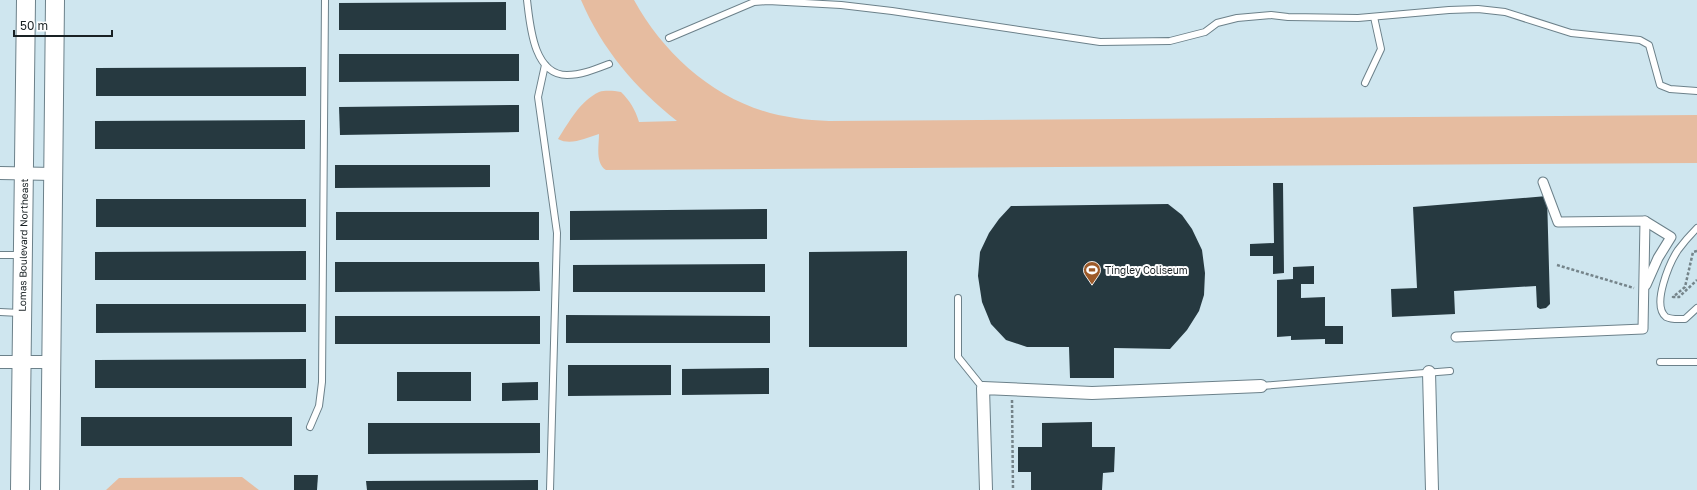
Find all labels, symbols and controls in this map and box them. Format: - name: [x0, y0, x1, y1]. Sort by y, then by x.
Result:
- scale bar: [14, 12, 112, 38]
- text: 50 m: [20, 18, 48, 33]
- street label: Lomas Boulevard Northeast: [16, 178, 30, 312]
- sports icon: Tingley Coliseum: [1082, 260, 1102, 285]
- place label: Tingley Coliseum: [1105, 264, 1188, 276]

